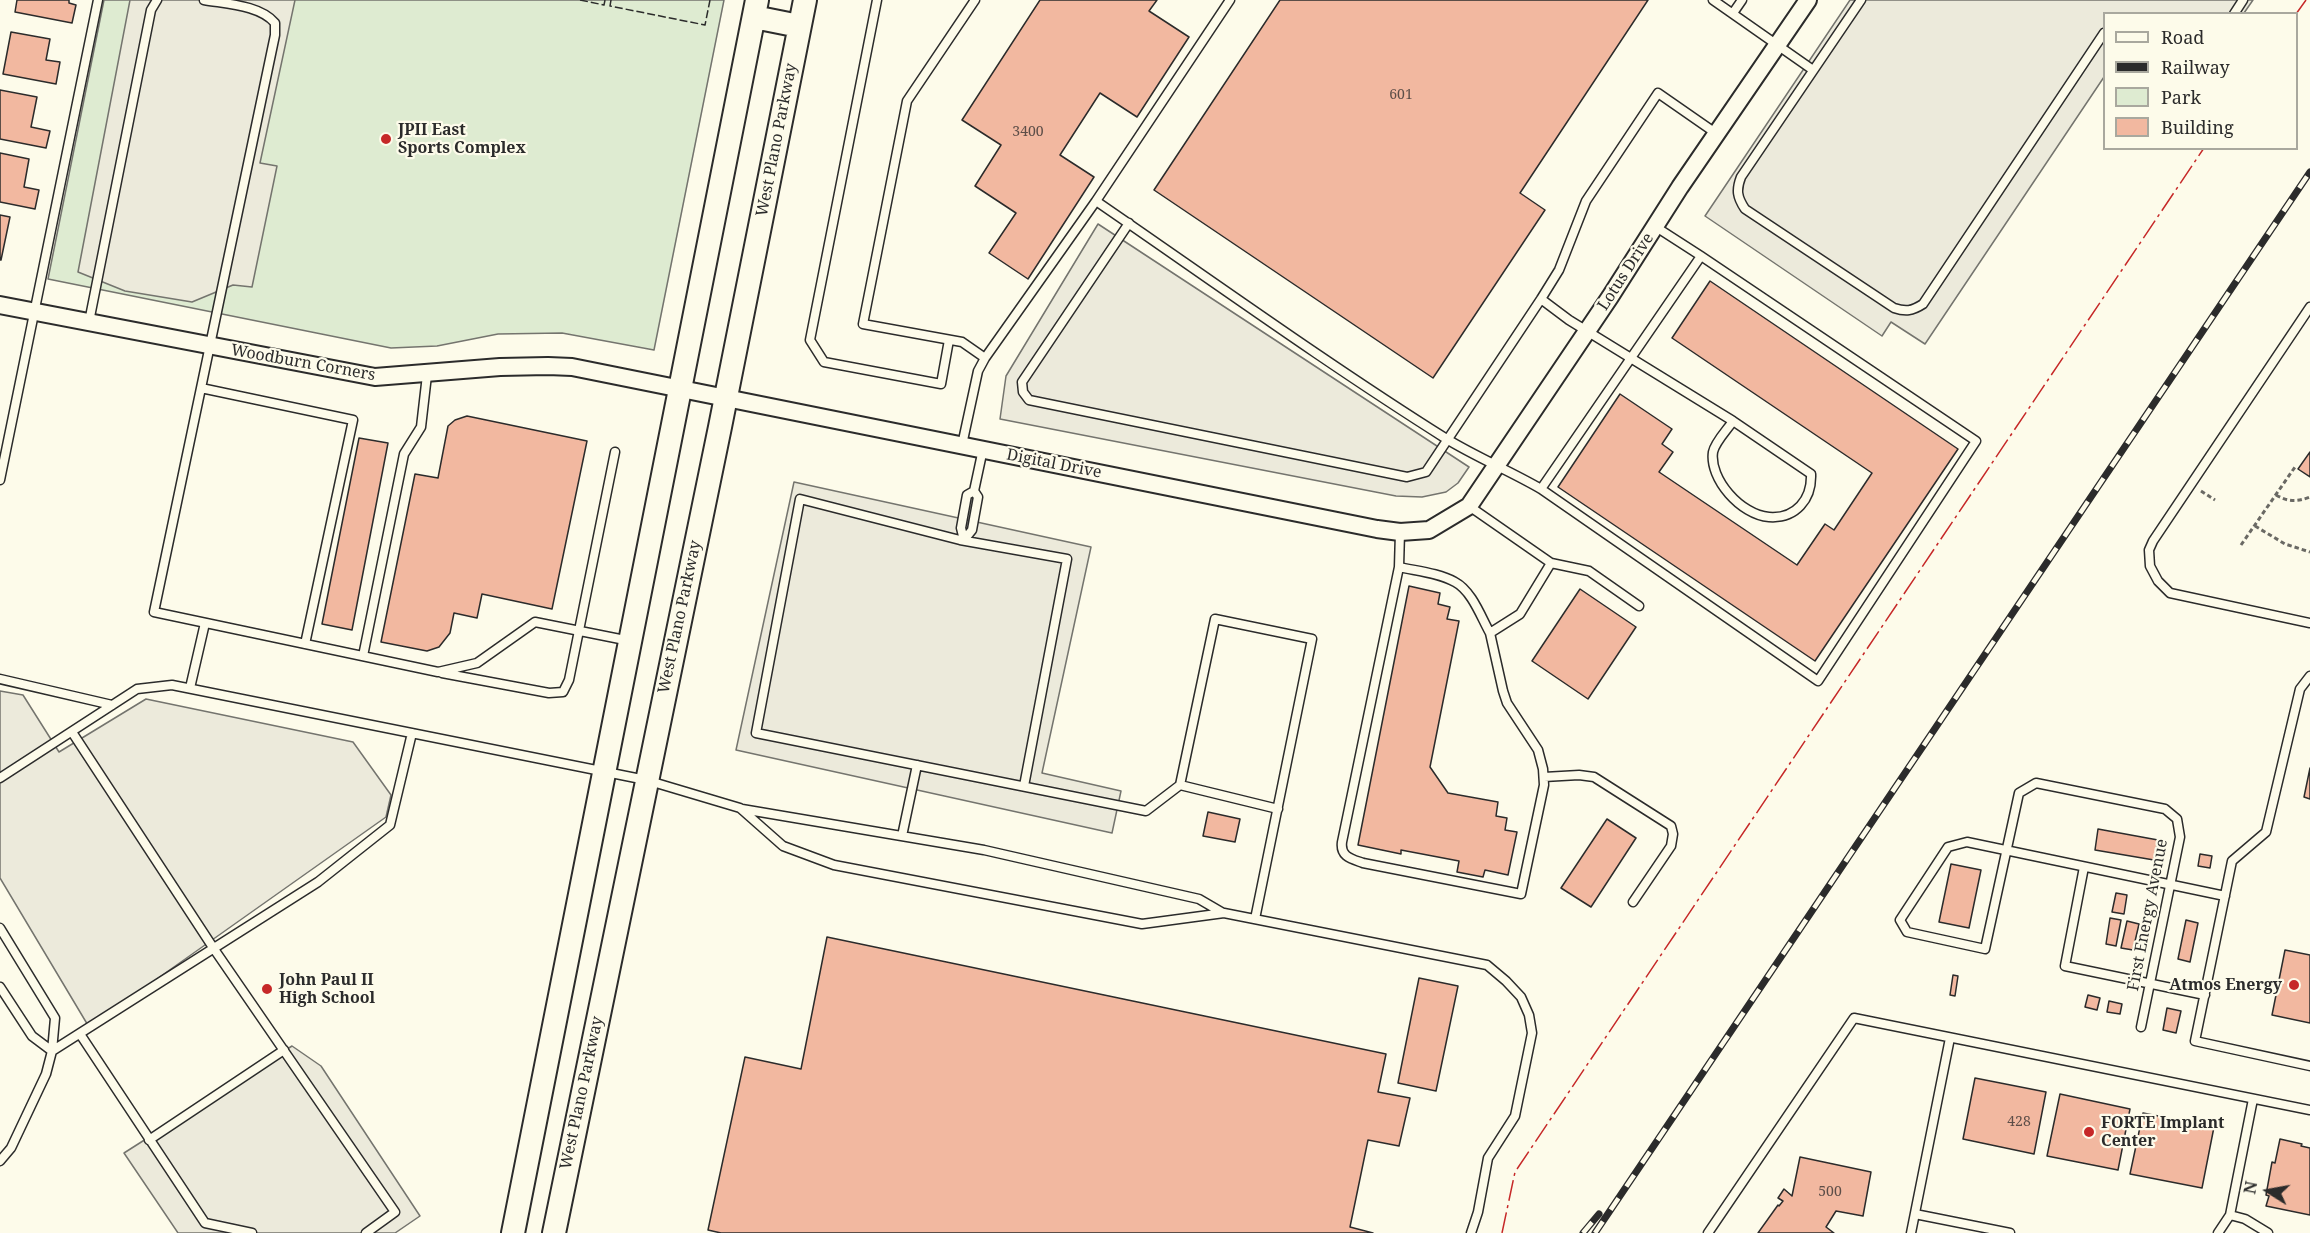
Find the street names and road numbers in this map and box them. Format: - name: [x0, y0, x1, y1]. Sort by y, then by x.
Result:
- street label: West Plano Parkway: [753, 62, 801, 218]
- street label: Lotus Drive: [1594, 230, 1658, 314]
- street label: Woodburn Corners: [229, 341, 377, 385]
- street label: Digital Drive: [1005, 445, 1103, 483]
- street label: West Plano Parkway: [654, 539, 706, 695]
- street label: First Energy Avenue: [2124, 837, 2172, 993]
- street label: West Plano Parkway: [556, 1015, 608, 1171]

